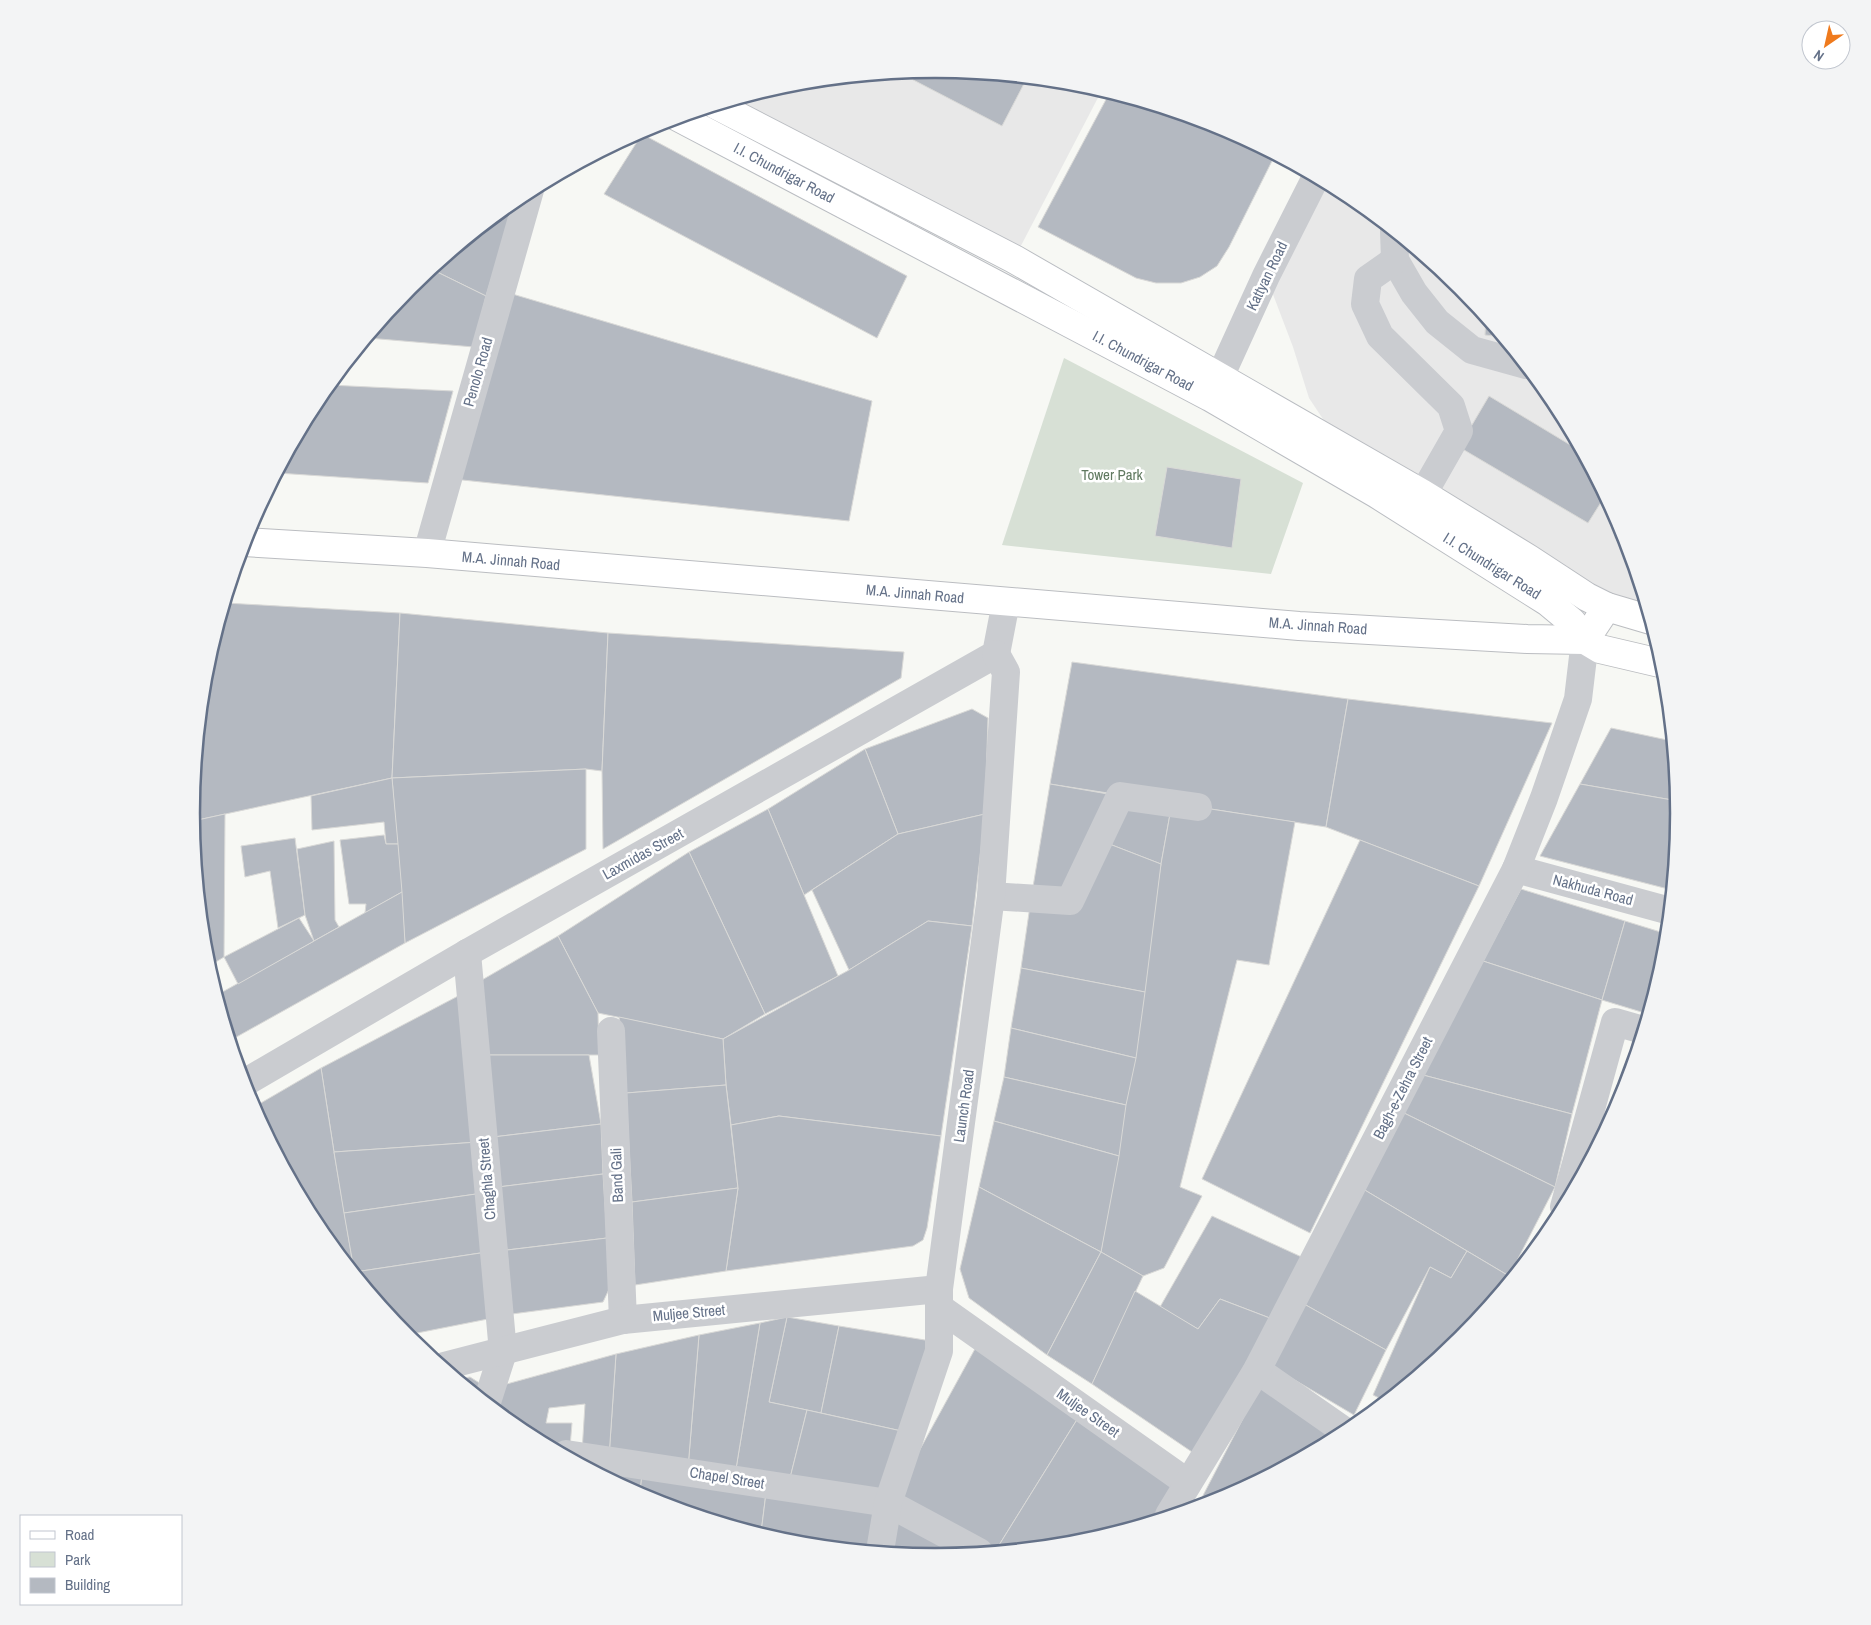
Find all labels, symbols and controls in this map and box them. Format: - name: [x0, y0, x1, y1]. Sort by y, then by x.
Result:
- north arrow: [1801, 20, 1851, 70]
- text: N: [1810, 46, 1827, 66]
- street label: I.I. Chundrigar Road: [730, 137, 838, 208]
- street label: Kattyan Road: [1241, 238, 1292, 314]
- street label: I.I. Chundrigar Road: [1089, 325, 1197, 396]
- street label: Penolo Road: [458, 335, 497, 409]
- park label: Tower Park: [1081, 464, 1144, 485]
- street label: I.I. Chundrigar Road: [1439, 527, 1545, 604]
- street label: M.A. Jinnah Road: [461, 546, 561, 575]
- street label: M.A. Jinnah Road: [865, 579, 965, 608]
- street label: M.A. Jinnah Road: [1268, 612, 1368, 639]
- street label: Laxmidas Street: [598, 822, 688, 884]
- street label: Nakhuda Road: [1551, 869, 1635, 910]
- street label: Bagh-e-Zehra Street: [1368, 1033, 1438, 1142]
- street label: Launch Road: [948, 1068, 979, 1144]
- street label: Chaghla Street: [472, 1137, 501, 1221]
- street label: Band Gali: [605, 1147, 628, 1203]
- street label: Muljee Street: [652, 1299, 727, 1326]
- street label: Muljee Street: [1053, 1383, 1124, 1442]
- street label: Chapel Street: [688, 1461, 766, 1494]
- legend: [20, 1515, 182, 1605]
- text: Road: [65, 1524, 94, 1545]
- text: Park: [65, 1549, 91, 1570]
- text: Building: [65, 1574, 110, 1595]

